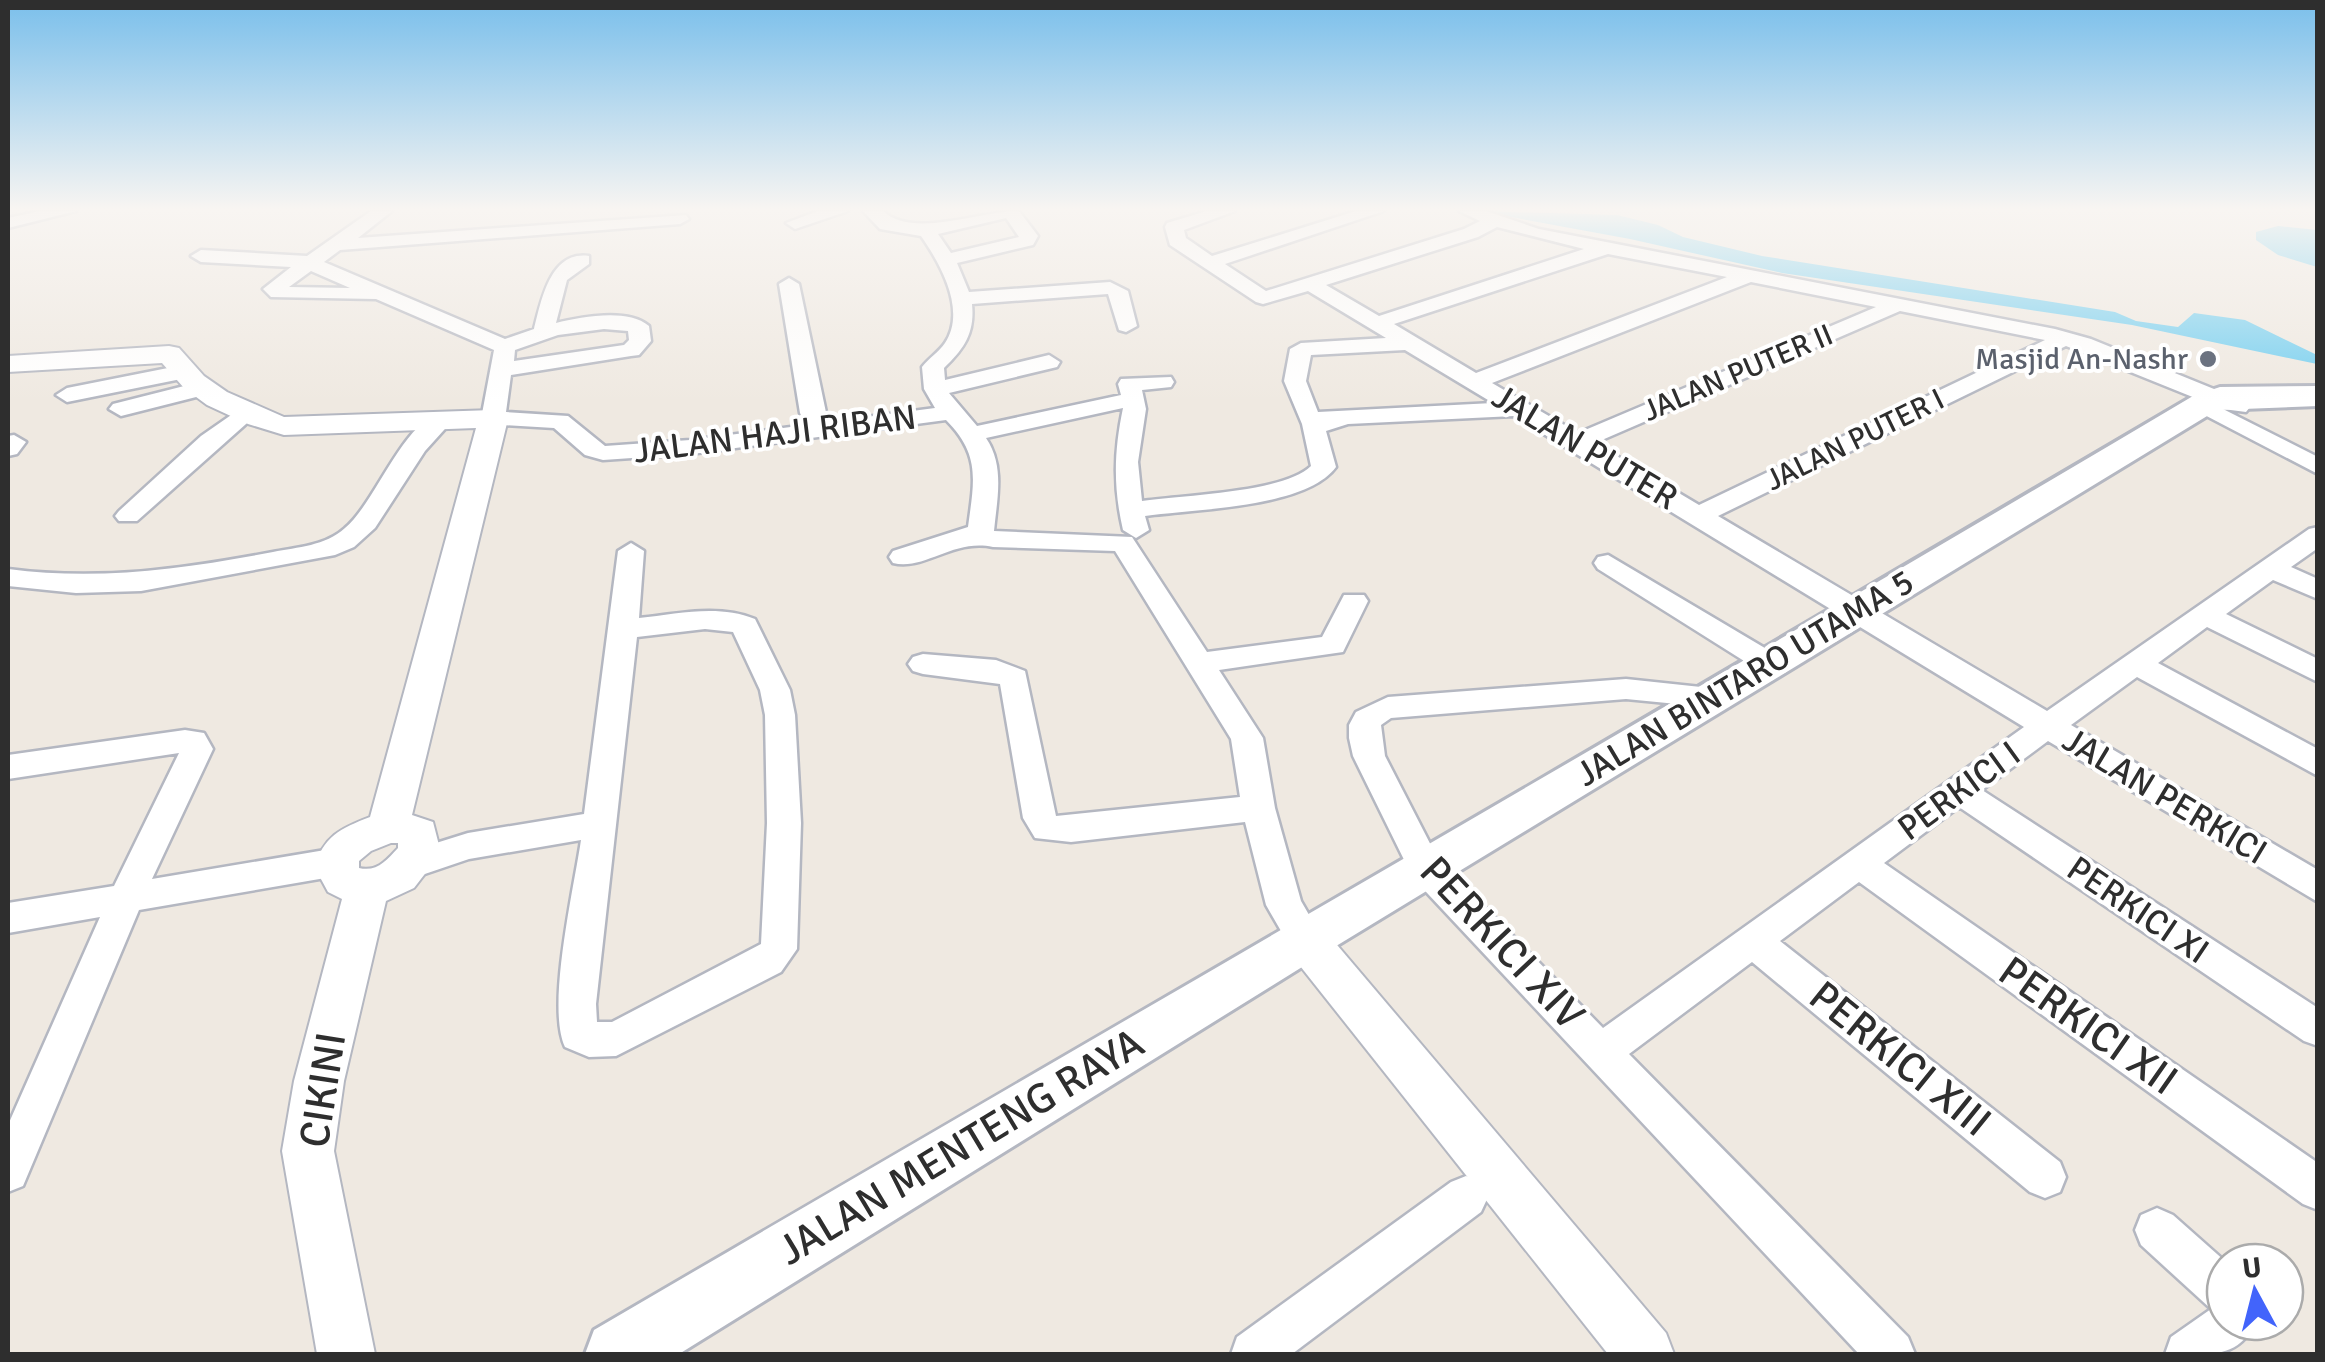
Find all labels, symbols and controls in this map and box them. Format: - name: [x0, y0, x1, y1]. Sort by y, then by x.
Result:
- street label: JALAN PUTER II: [1637, 316, 1839, 430]
- place label: Masjid An-Nashr: [1975, 341, 2188, 378]
- marker: Masjid An-Nashr: [2197, 348, 2219, 370]
- street label: JALAN PUTER: [1485, 375, 1685, 519]
- street label: JALAN PUTER I: [1760, 381, 1950, 499]
- street label: JALAN HAJI RIBAN: [631, 395, 919, 473]
- street label: JALAN BINTARO UTAMA 5: [1568, 560, 1922, 796]
- street label: JALAN PERKICI: [2055, 718, 2275, 874]
- street label: PERKICI I: [1889, 732, 2029, 850]
- street label: PERKICI XIV: [1409, 846, 1595, 1040]
- street label: PERKICI XI: [2059, 847, 2217, 973]
- street label: PERKICI XII: [1989, 946, 2187, 1106]
- street label: PERKICI XIII: [1799, 970, 2001, 1148]
- street label: JALAN MENTENG RAYA: [769, 1018, 1153, 1276]
- street label: CIKINI: [289, 1029, 357, 1151]
- north arrow: [2205, 1242, 2305, 1342]
- text: U: [2241, 1250, 2264, 1286]

